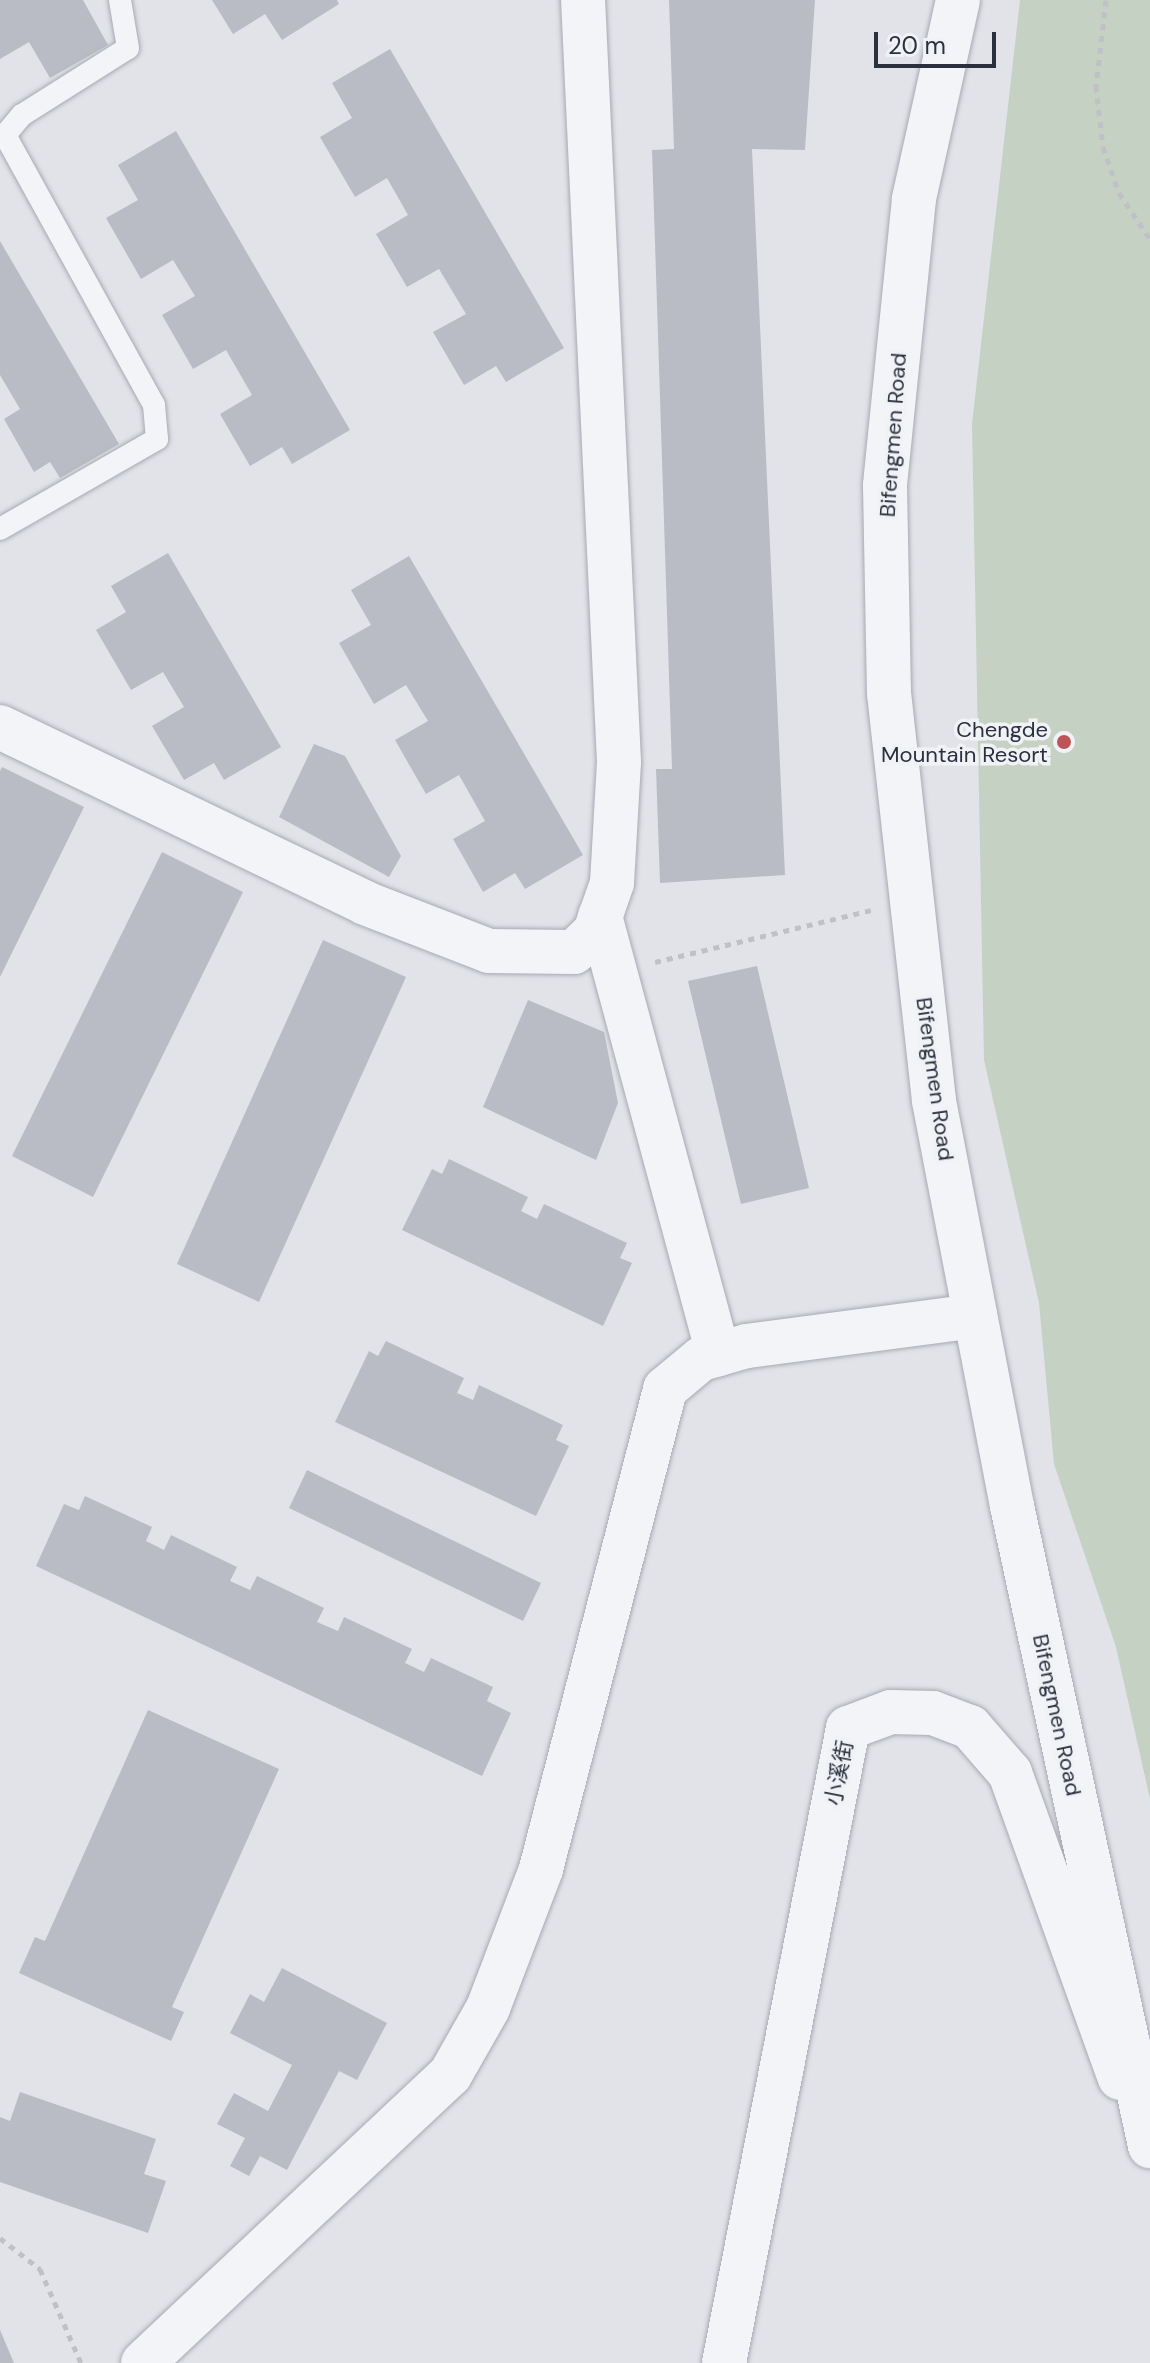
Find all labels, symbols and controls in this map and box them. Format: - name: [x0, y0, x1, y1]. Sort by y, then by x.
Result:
- scale bar: [878, 16, 1000, 66]
- text: 20 m: [888, 30, 946, 61]
- street label: Bifengmen Road: [874, 352, 912, 518]
- place label: Chengde Mountain Resort: [881, 716, 1048, 768]
- marker: Chengde Mountain Resort: [1055, 733, 1073, 751]
- street label: Bifengmen Road: [910, 996, 960, 1162]
- street label: Bifengmen Road: [1027, 1632, 1087, 1798]
- street label: 小溪街: [820, 1738, 858, 1808]

